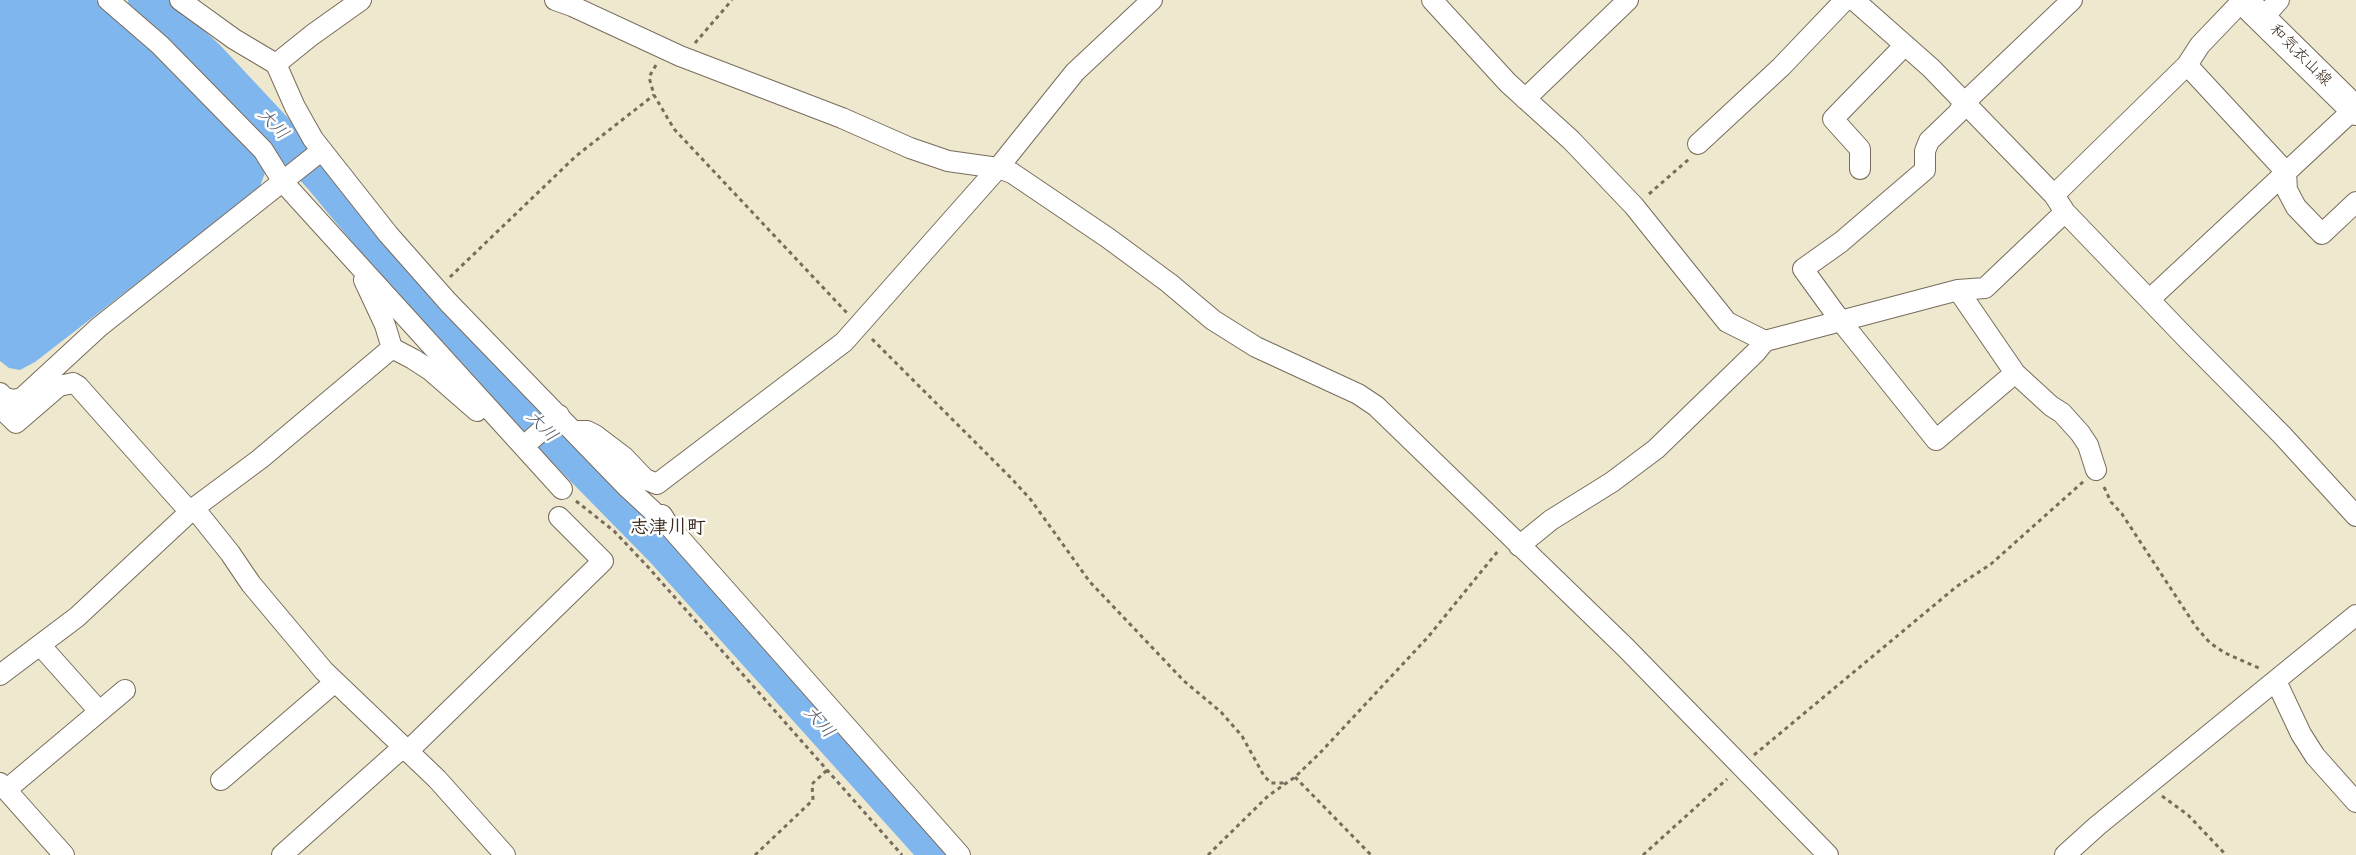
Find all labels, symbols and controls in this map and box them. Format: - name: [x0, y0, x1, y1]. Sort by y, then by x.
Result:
- street label: 和気衣山線: [2265, 21, 2335, 91]
- water label: 大川: [252, 104, 292, 146]
- water label: 大川: [521, 407, 561, 447]
- district label: 志津川町: [630, 518, 706, 540]
- water label: 大川: [798, 702, 838, 744]

